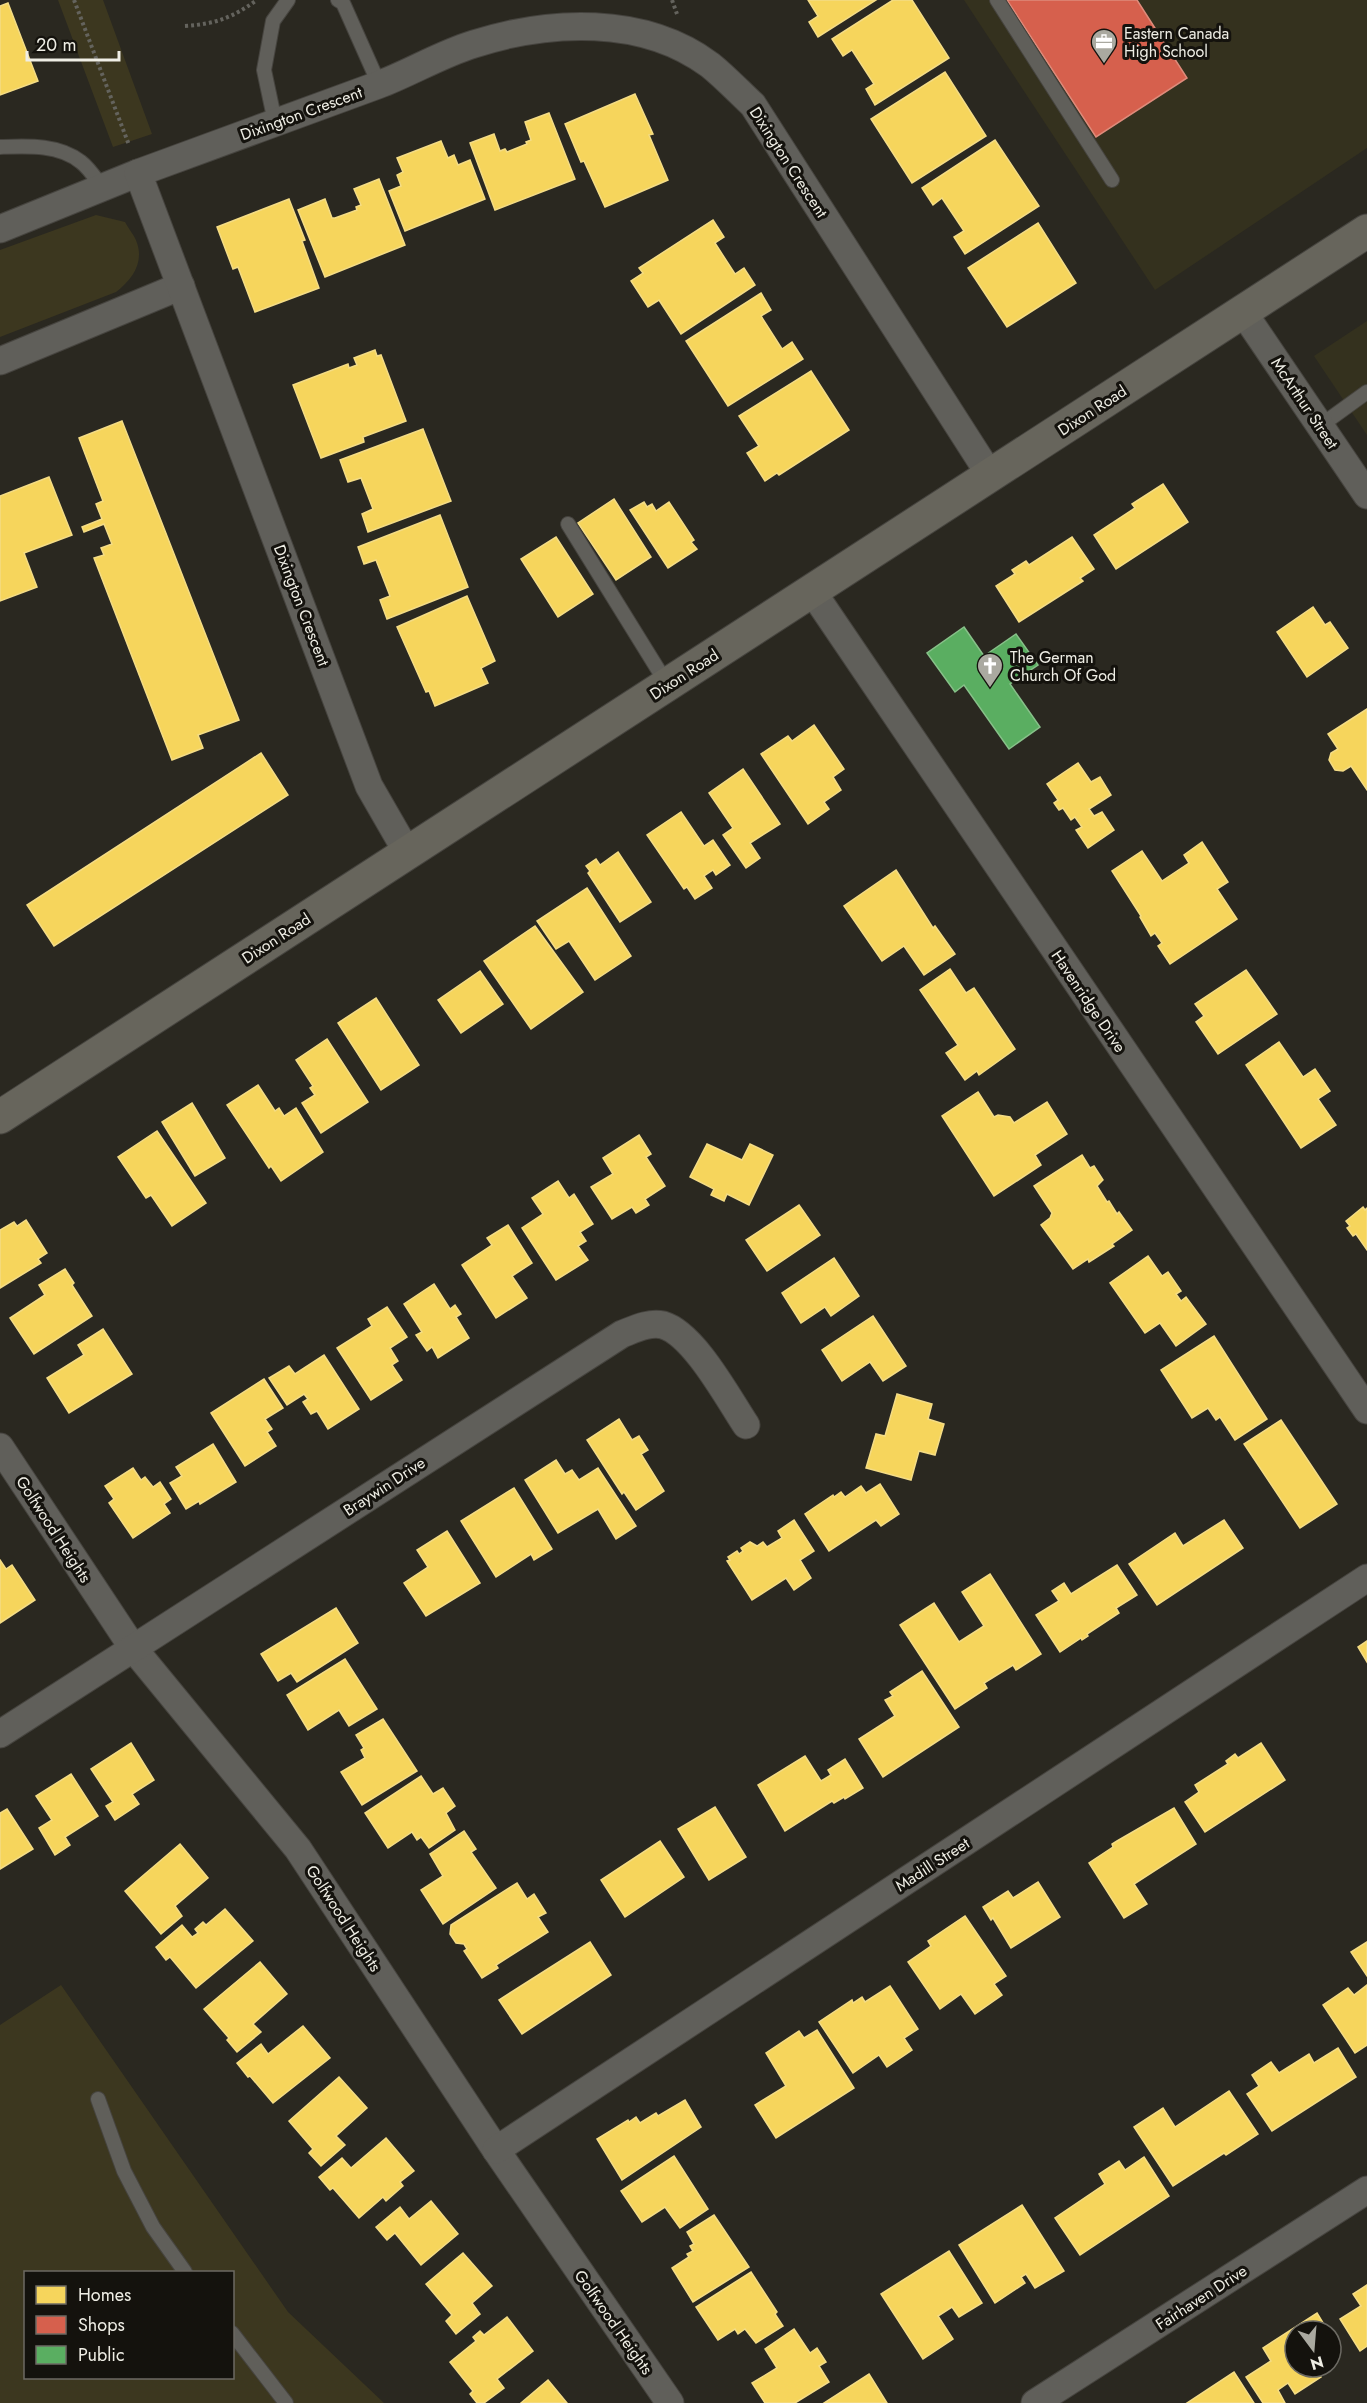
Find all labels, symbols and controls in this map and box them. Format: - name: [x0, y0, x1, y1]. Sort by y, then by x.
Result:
- place label: Eastern Canada High School: [1124, 22, 1229, 63]
- scale bar: [27, 24, 118, 62]
- office icon: Eastern Canada High School: [1089, 27, 1119, 65]
- text: 20 m: [36, 32, 76, 58]
- street label: Dixington Crescent: [237, 81, 366, 146]
- street label: Dixington Crescent: [744, 102, 833, 222]
- street label: McArthur Street: [1265, 353, 1344, 454]
- street label: Dixon Road: [1053, 380, 1131, 441]
- street label: Dixington Crescent: [268, 541, 335, 669]
- street label: Dixon Road: [645, 644, 723, 705]
- place label: The German Church Of God: [1010, 646, 1116, 687]
- church icon: The German Church Of God: [975, 651, 1005, 689]
- street label: Dixon Road: [237, 908, 315, 969]
- street label: Havenridge Drive: [1046, 946, 1131, 1057]
- street label: Braywin Drive: [339, 1451, 430, 1521]
- street label: Golfwood Heights: [10, 1471, 97, 1587]
- street label: Madill Street: [891, 1832, 974, 1897]
- street label: Golfwood Heights: [300, 1860, 387, 1976]
- street label: Fairhaven Drive: [1151, 2259, 1251, 2336]
- street label: Golfwood Heights: [569, 2265, 658, 2379]
- legend: [24, 2271, 234, 2379]
- text: Homes: [78, 2282, 131, 2308]
- text: Shops: [78, 2312, 125, 2338]
- north arrow: [1283, 2319, 1343, 2379]
- text: Public: [78, 2342, 125, 2368]
- text: N: [1308, 2350, 1326, 2376]

